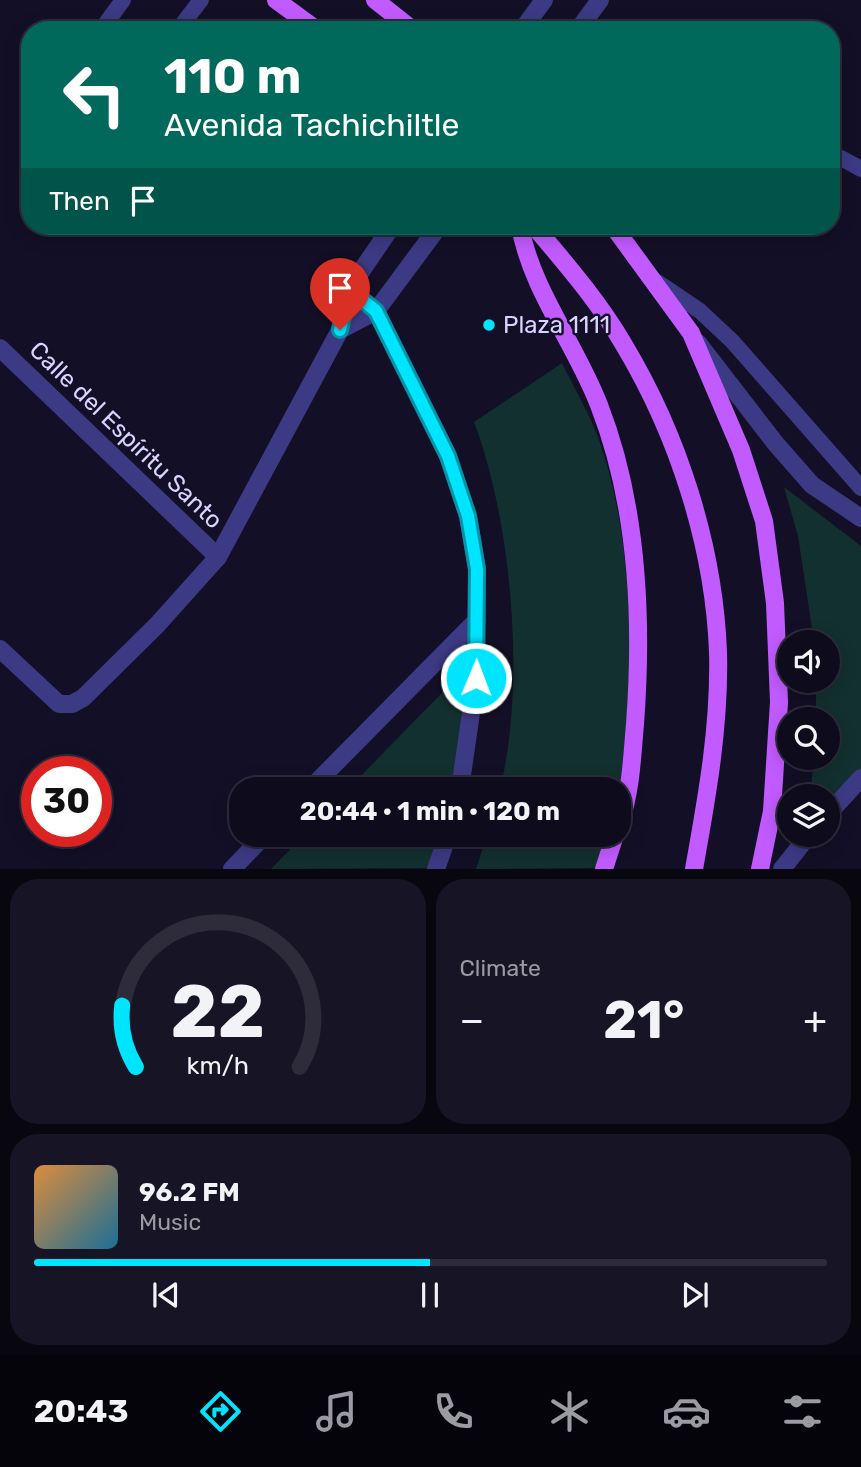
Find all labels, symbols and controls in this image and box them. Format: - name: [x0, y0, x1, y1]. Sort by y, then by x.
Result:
- text: 110 m: [164, 47, 301, 105]
- icon: left: [49, 49, 140, 140]
- text: Avenida Tachichiltle: [164, 106, 459, 144]
- icon: arrive: [124, 182, 162, 220]
- text: Then: [49, 186, 110, 217]
- pin: [310, 258, 370, 330]
- icon: arrive: [321, 269, 359, 307]
- place label: Plaza 1111: [503, 311, 610, 339]
- marker: Plaza 1111: [481, 317, 497, 333]
- street label: Calle del Espíritu Santo: [24, 336, 228, 534]
- map controls: [777, 630, 840, 847]
- button: sound: [777, 630, 840, 693]
- position arrow: [439, 641, 513, 715]
- button: search: [777, 707, 840, 770]
- speed limit sign: 30: [21, 756, 112, 847]
- button: layers: [777, 784, 840, 847]
- text: 20:44 · 1 min · 120 m: [300, 796, 560, 827]
- text: Climate: [460, 954, 541, 982]
- text: 22: [170, 970, 265, 1056]
- text: 21°: [603, 989, 684, 1051]
- text: −: [460, 997, 484, 1043]
- text: +: [803, 997, 827, 1043]
- text: km/h: [187, 1051, 249, 1080]
- text: 96.2 FM: [139, 1177, 240, 1208]
- text: Music: [139, 1208, 201, 1236]
- icon: previous: [147, 1276, 185, 1314]
- icon: pause: [411, 1276, 449, 1314]
- icon: next: [676, 1276, 714, 1314]
- icon: directions: [196, 1387, 245, 1436]
- icon: music: [312, 1387, 361, 1436]
- icon: phone: [429, 1387, 478, 1436]
- icon: climate: [545, 1387, 594, 1436]
- icon: car: [662, 1387, 711, 1436]
- icon: filters: [778, 1387, 827, 1436]
- text: 20:43: [34, 1392, 129, 1430]

